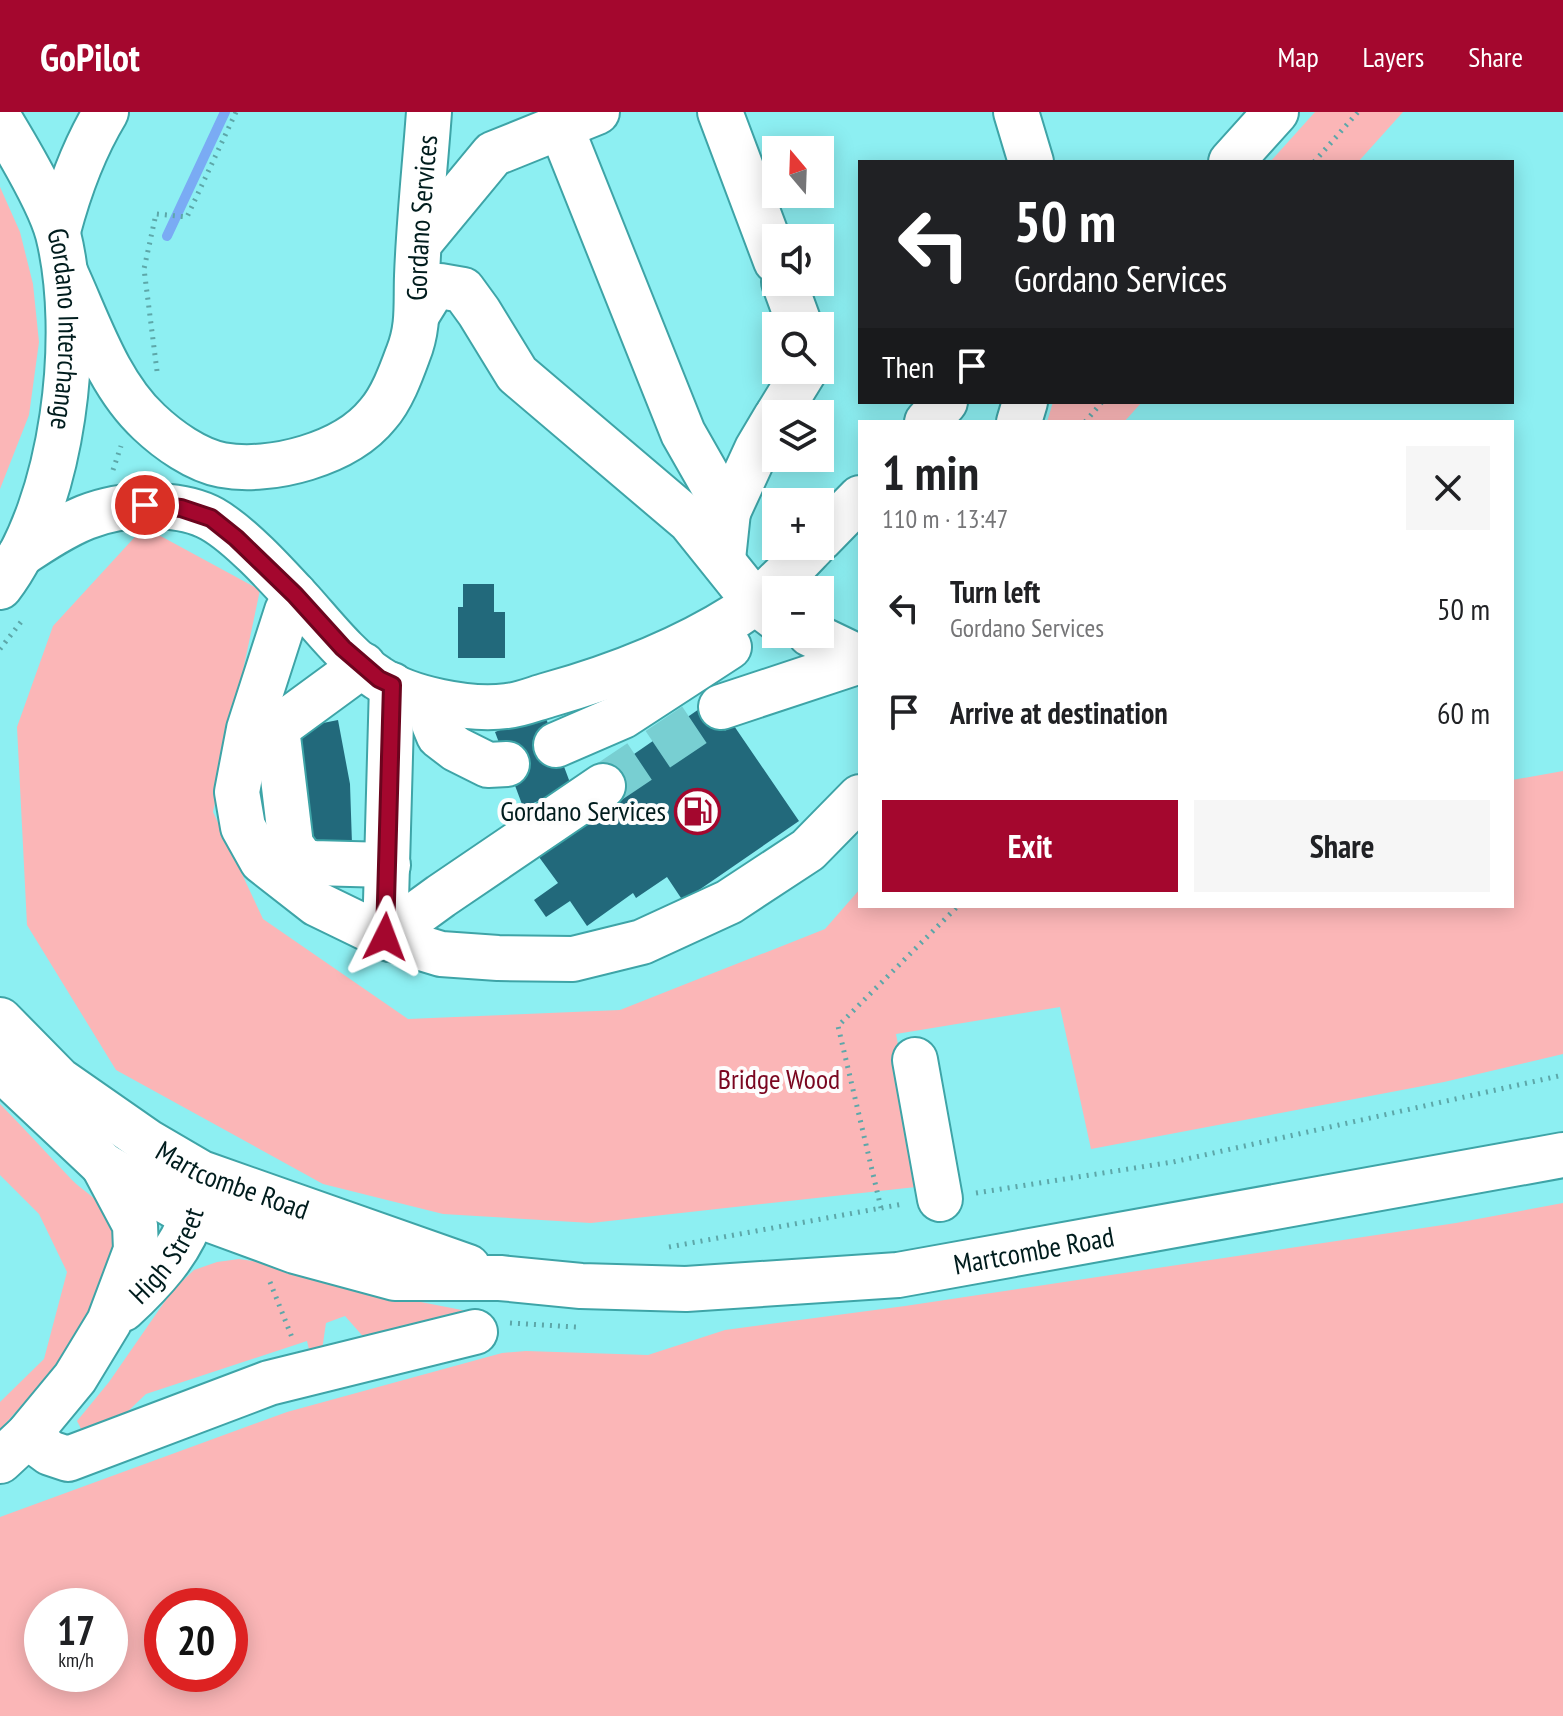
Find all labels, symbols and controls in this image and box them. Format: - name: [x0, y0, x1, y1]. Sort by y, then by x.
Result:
- text: GoPilot: [40, 32, 140, 81]
- text: Map: [1277, 38, 1319, 75]
- text: Layers: [1363, 38, 1424, 75]
- text: Share: [1468, 38, 1523, 75]
- street label: Gordano Services: [398, 134, 445, 301]
- north arrow: [762, 136, 834, 208]
- map controls: [762, 136, 834, 648]
- text: 50 m: [1014, 185, 1116, 257]
- icon: left: [882, 192, 986, 296]
- street label: Gordano Interchange: [39, 224, 88, 433]
- button: sound: [762, 224, 834, 296]
- text: Gordano Services: [1014, 255, 1227, 302]
- button: search: [762, 312, 834, 384]
- icon: arrive: [950, 344, 994, 388]
- text: Then: [882, 347, 934, 386]
- button: layers: [762, 400, 834, 472]
- text: 1 min: [882, 441, 979, 503]
- button: close: [1406, 446, 1490, 530]
- pin: [111, 471, 179, 539]
- icon: arrive: [123, 483, 167, 527]
- button: +: [762, 488, 834, 560]
- text: 110 m · 13:47: [882, 502, 1008, 535]
- text: Turn left: [950, 572, 1040, 611]
- button: −: [762, 576, 834, 648]
- icon: left: [882, 586, 926, 630]
- text: 50 m: [1437, 589, 1490, 628]
- text: Gordano Services: [950, 611, 1104, 644]
- icon: arrive: [882, 690, 926, 734]
- text: Arrive at destination: [950, 693, 1168, 732]
- text: 60 m: [1437, 693, 1490, 732]
- fuel station icon: Gordano Services: [673, 787, 721, 835]
- place label: Gordano Services: [500, 792, 666, 829]
- button: Exit: [882, 800, 1178, 892]
- button: Share: [1194, 800, 1490, 892]
- position arrow: [343, 895, 427, 979]
- park label: Bridge Wood: [718, 1060, 840, 1097]
- street label: Martcombe Road: [150, 1132, 314, 1228]
- street label: High Street: [121, 1203, 212, 1311]
- street label: Martcombe Road: [951, 1217, 1117, 1283]
- speed limit sign: 20: [144, 1588, 248, 1692]
- text: 17: [57, 1604, 95, 1656]
- text: km/h: [58, 1647, 94, 1673]

